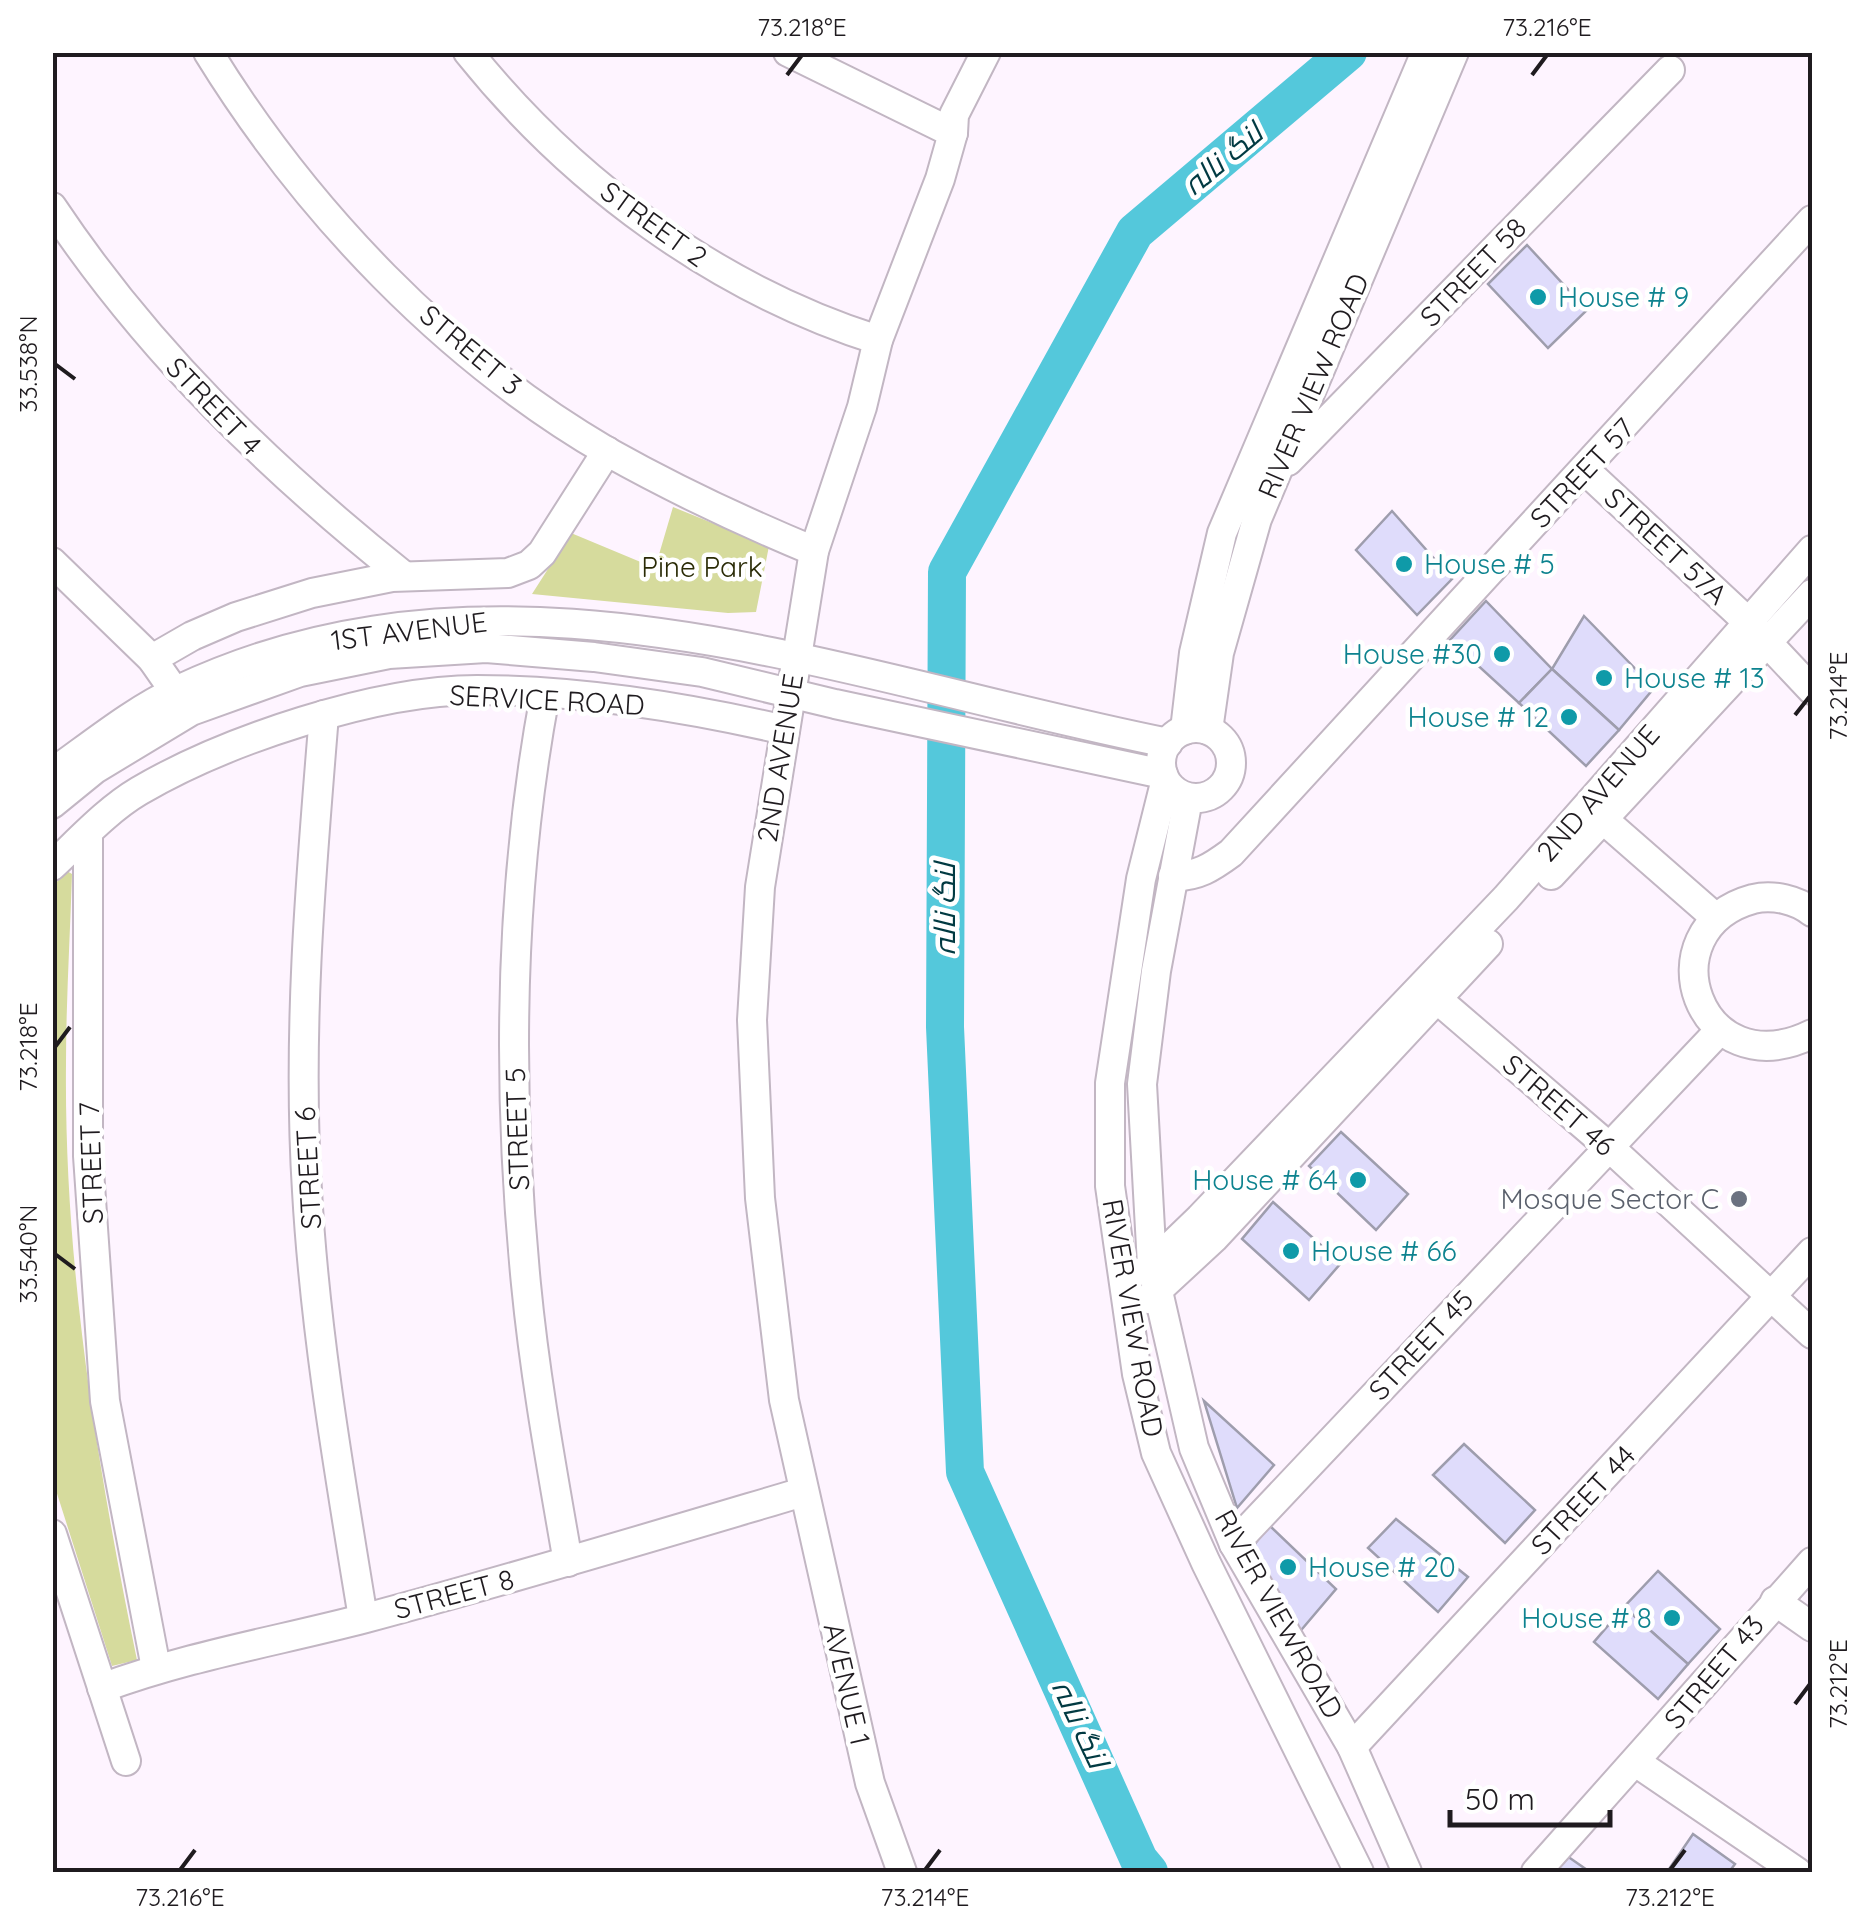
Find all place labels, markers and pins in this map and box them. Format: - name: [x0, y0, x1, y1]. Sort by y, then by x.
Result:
- place label: House # 9: [1558, 279, 1689, 314]
- marker: House # 9: [1527, 286, 1549, 308]
- place label: House # 5: [1424, 546, 1555, 581]
- marker: House # 5: [1393, 553, 1415, 575]
- place label: House #30: [1343, 636, 1482, 671]
- marker: House #30: [1491, 643, 1513, 665]
- place label: House # 13: [1624, 660, 1765, 695]
- marker: House # 13: [1593, 667, 1615, 689]
- place label: House # 12: [1408, 699, 1549, 734]
- marker: House # 12: [1558, 706, 1580, 728]
- place label: House # 64: [1192, 1162, 1338, 1197]
- marker: House # 64: [1347, 1169, 1369, 1191]
- place label: Mosque Sector C: [1500, 1181, 1719, 1216]
- marker: Mosque Sector C: [1728, 1188, 1750, 1210]
- place label: House # 66: [1311, 1233, 1457, 1268]
- marker: House # 66: [1280, 1240, 1302, 1262]
- place label: House # 20: [1308, 1549, 1456, 1584]
- marker: House # 20: [1277, 1556, 1299, 1578]
- place label: House # 8: [1521, 1600, 1652, 1635]
- marker: House # 8: [1661, 1607, 1683, 1629]

